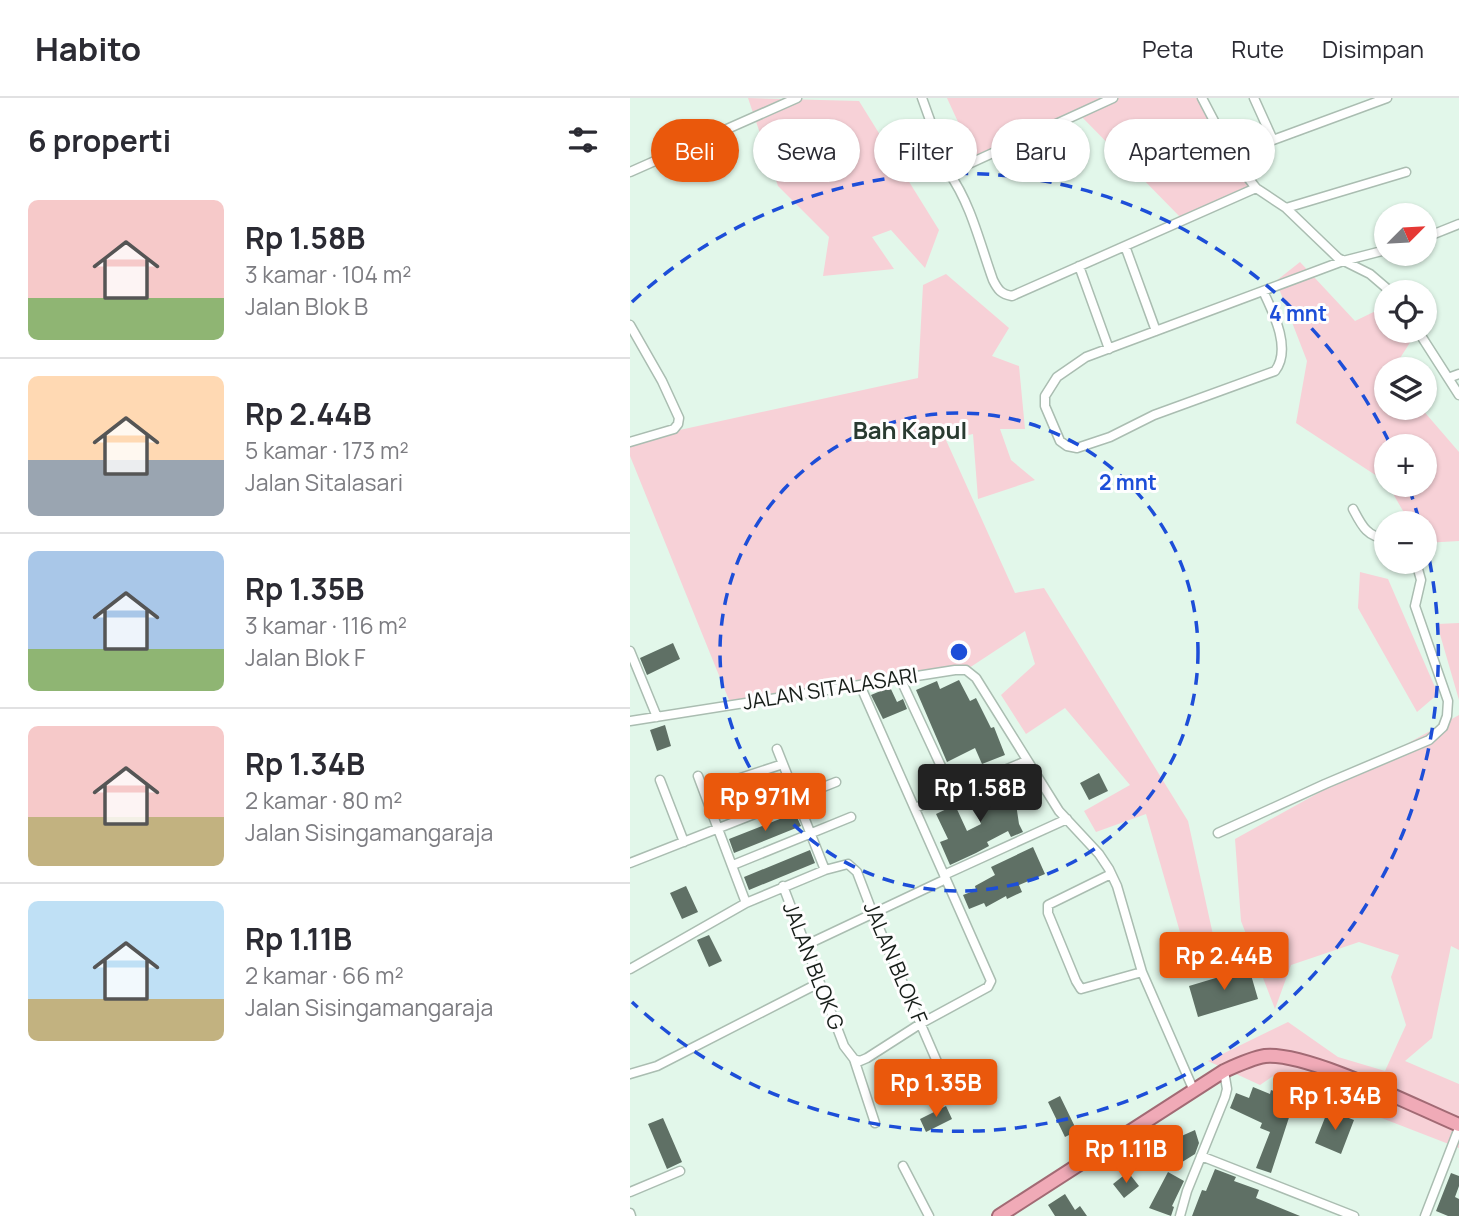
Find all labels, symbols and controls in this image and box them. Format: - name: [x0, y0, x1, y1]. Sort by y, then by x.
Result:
- text: Habito: [35, 26, 141, 71]
- text: Peta: [1142, 32, 1193, 65]
- text: Rute: [1231, 32, 1284, 65]
- text: Disimpan: [1322, 32, 1424, 65]
- chip: Beli: [651, 119, 739, 182]
- chip: Sewa: [753, 119, 860, 182]
- chip: Filter: [874, 119, 977, 182]
- chip: Baru: [991, 119, 1090, 182]
- chip: Apartemen: [1104, 119, 1275, 182]
- text: 6 properti: [28, 120, 171, 161]
- icon: filters: [564, 121, 602, 159]
- north arrow: [1374, 203, 1437, 266]
- map controls: [1374, 203, 1437, 574]
- text: Rp 1.58B: [245, 217, 365, 258]
- icon: home: [84, 228, 168, 312]
- text: 3 kamar · 104 m²: [245, 258, 411, 290]
- button: locate: [1374, 280, 1437, 343]
- text: Jalan Blok B: [245, 290, 368, 322]
- text: 4 mnt: [1269, 299, 1327, 327]
- button: layers: [1374, 357, 1437, 420]
- text: Rp 2.44B: [245, 393, 371, 434]
- icon: home: [84, 404, 168, 488]
- district label: Bah Kapul: [853, 413, 967, 446]
- text: 5 kamar · 173 m²: [245, 434, 409, 466]
- button: +: [1374, 434, 1437, 497]
- text: Jalan Sitalasari: [245, 466, 403, 498]
- text: 2 mnt: [1099, 468, 1157, 496]
- button: −: [1374, 511, 1437, 574]
- text: Rp 1.35B: [245, 568, 364, 609]
- icon: home: [84, 579, 168, 663]
- text: 3 kamar · 116 m²: [245, 609, 407, 641]
- centre of rings: [947, 640, 971, 664]
- text: Jalan Blok F: [245, 641, 366, 673]
- street label: JALAN SITALASARI: [740, 660, 919, 716]
- text: Rp 1.34B: [245, 743, 365, 784]
- icon: home: [84, 754, 168, 838]
- pin: Rp 1.58B: [908, 764, 1052, 824]
- text: Rp 1.58B: [934, 771, 1026, 803]
- pin: Rp 971M: [700, 774, 830, 833]
- text: Rp 971M: [720, 780, 810, 812]
- text: 2 kamar · 80 m²: [245, 784, 403, 816]
- text: Jalan Sisingamangaraja: [245, 816, 493, 848]
- street label: JALAN BLOK F: [858, 897, 934, 1028]
- street label: JALAN BLOK G: [777, 898, 851, 1034]
- text: Rp 1.11B: [245, 918, 352, 959]
- icon: home: [84, 929, 168, 1013]
- pin: Rp 2.44B: [1152, 932, 1296, 992]
- text: Rp 2.44B: [1176, 939, 1272, 971]
- text: 2 kamar · 66 m²: [245, 959, 404, 991]
- text: Jalan Sisingamangaraja: [245, 991, 493, 1023]
- pin: Rp 1.35B: [864, 1060, 1008, 1119]
- text: Rp 1.35B: [890, 1066, 982, 1098]
- pin: Rp 1.34B: [1263, 1072, 1407, 1132]
- text: Rp 1.34B: [1289, 1079, 1381, 1111]
- pin: Rp 1.11B: [1054, 1126, 1198, 1185]
- text: Rp 1.11B: [1085, 1132, 1167, 1164]

